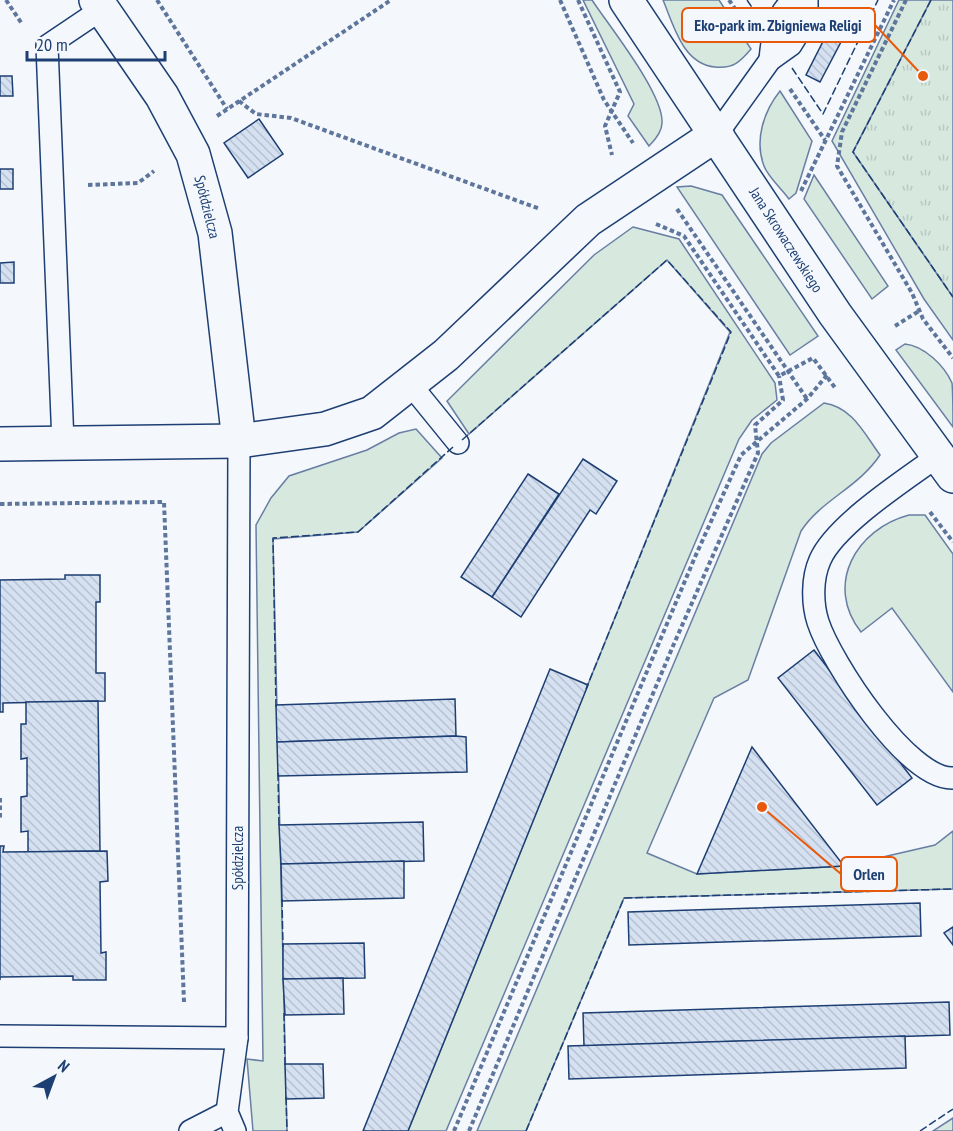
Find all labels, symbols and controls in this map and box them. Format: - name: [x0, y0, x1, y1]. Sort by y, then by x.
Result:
- callout: Eko-park im. Zbigniewa Religi: [682, 8, 875, 42]
- text: Eko-park im. Zbigniewa Religi: [694, 15, 862, 35]
- scale bar: [27, 24, 165, 62]
- text: 20 m: [36, 33, 68, 56]
- street label: Spółdzielcza: [190, 173, 224, 240]
- street label: Jana Skrowaczewskiego: [745, 183, 827, 296]
- street label: Spółdzielcza: [228, 826, 247, 890]
- callout: Orlen: [841, 857, 897, 891]
- text: Orlen: [853, 864, 885, 884]
- north arrow: [24, 1047, 84, 1107]
- text: N: [54, 1055, 74, 1076]

